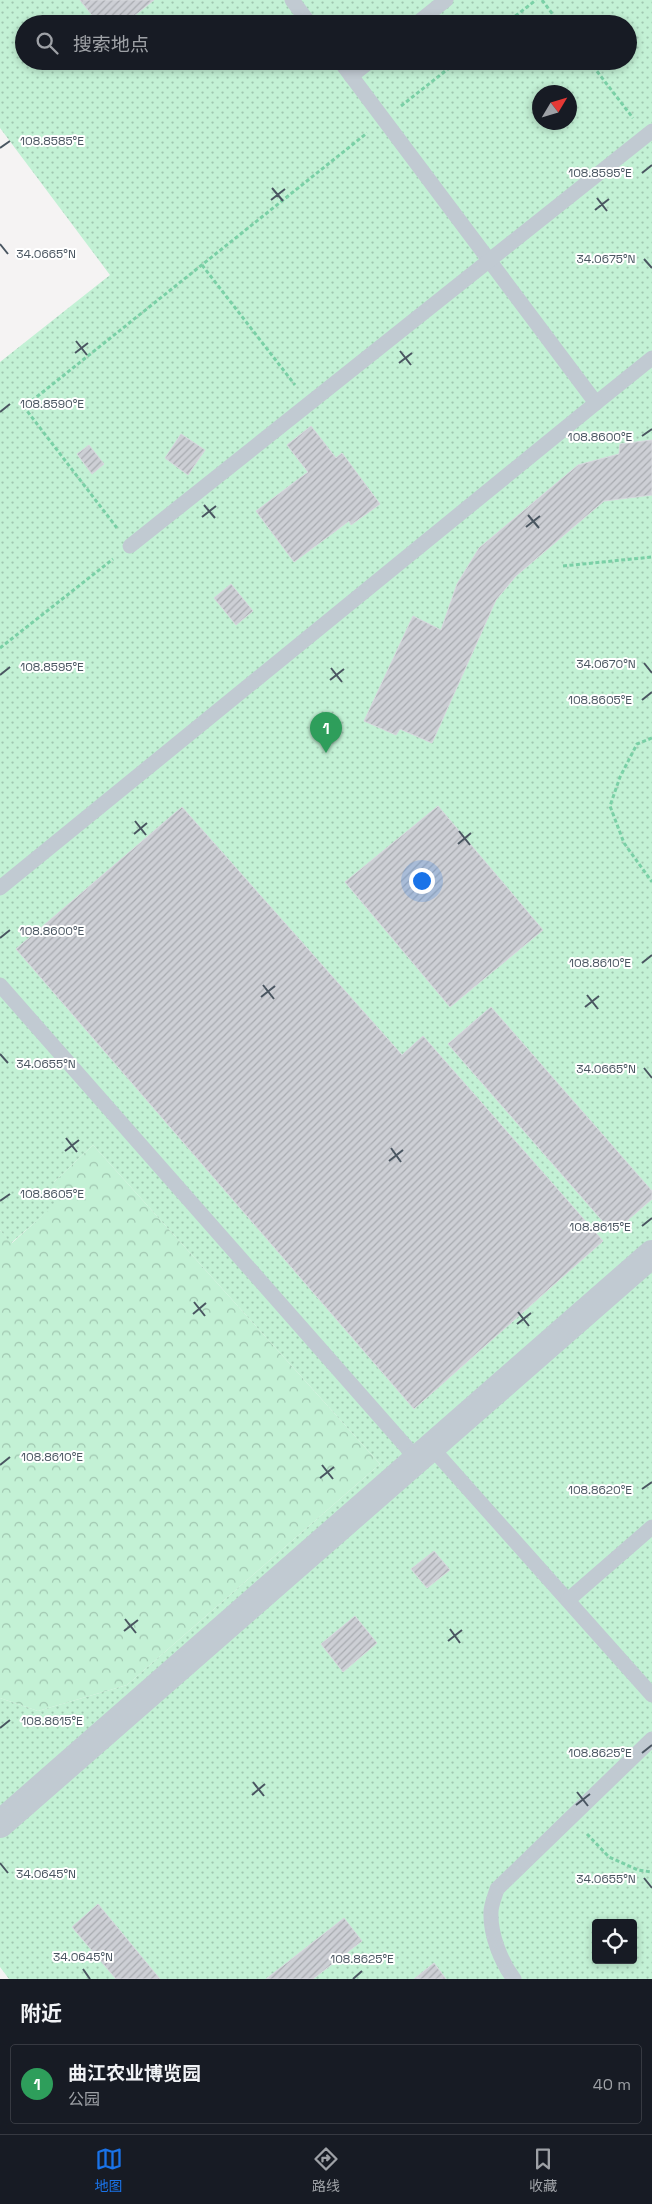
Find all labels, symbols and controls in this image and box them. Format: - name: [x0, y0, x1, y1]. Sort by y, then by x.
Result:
- search box: [15, 15, 637, 70]
- icon: search: [33, 29, 61, 57]
- text: 搜索地点: [73, 32, 149, 57]
- north arrow: [532, 85, 577, 130]
- text: 108.8585°E: [20, 133, 84, 149]
- text: 108.8595°E: [568, 165, 632, 181]
- text: 34.0665°N: [16, 246, 76, 262]
- text: 34.0675°N: [577, 251, 635, 267]
- text: 108.8590°E: [20, 396, 84, 412]
- text: 108.8600°E: [568, 429, 633, 445]
- text: 34.0670°N: [576, 656, 636, 672]
- text: 108.8595°E: [20, 659, 84, 675]
- text: 108.8605°E: [568, 692, 632, 708]
- pin: 1: [310, 712, 342, 753]
- your location: [409, 868, 435, 894]
- text: 108.8600°E: [20, 923, 85, 939]
- text: 108.8610°E: [569, 955, 631, 971]
- text: 34.0655°N: [16, 1056, 76, 1072]
- text: 34.0665°N: [576, 1061, 636, 1077]
- text: 108.8605°E: [20, 1186, 84, 1202]
- text: 108.8615°E: [569, 1219, 631, 1235]
- text: 108.8610°E: [21, 1449, 83, 1465]
- text: 108.8620°E: [568, 1482, 632, 1498]
- text: 108.8615°E: [21, 1713, 83, 1729]
- text: 108.8625°E: [568, 1745, 632, 1761]
- text: 34.0645°N: [16, 1866, 76, 1882]
- text: 34.0655°N: [576, 1871, 636, 1887]
- map controls: [592, 1919, 637, 1964]
- button: locate: [592, 1919, 637, 1964]
- text: 34.0645°N: [53, 1949, 113, 1965]
- text: 108.8625°E: [330, 1951, 394, 1967]
- text: 附近: [20, 2000, 62, 2027]
- text: 曲江农业博览园: [68, 2061, 201, 2086]
- text: 1: [33, 2074, 41, 2095]
- text: 40 m: [593, 2074, 631, 2095]
- text: 公园: [68, 2089, 100, 2110]
- tab: 地图: [95, 2145, 123, 2195]
- tab: 路线: [312, 2145, 340, 2195]
- tab: 收藏: [529, 2145, 557, 2195]

